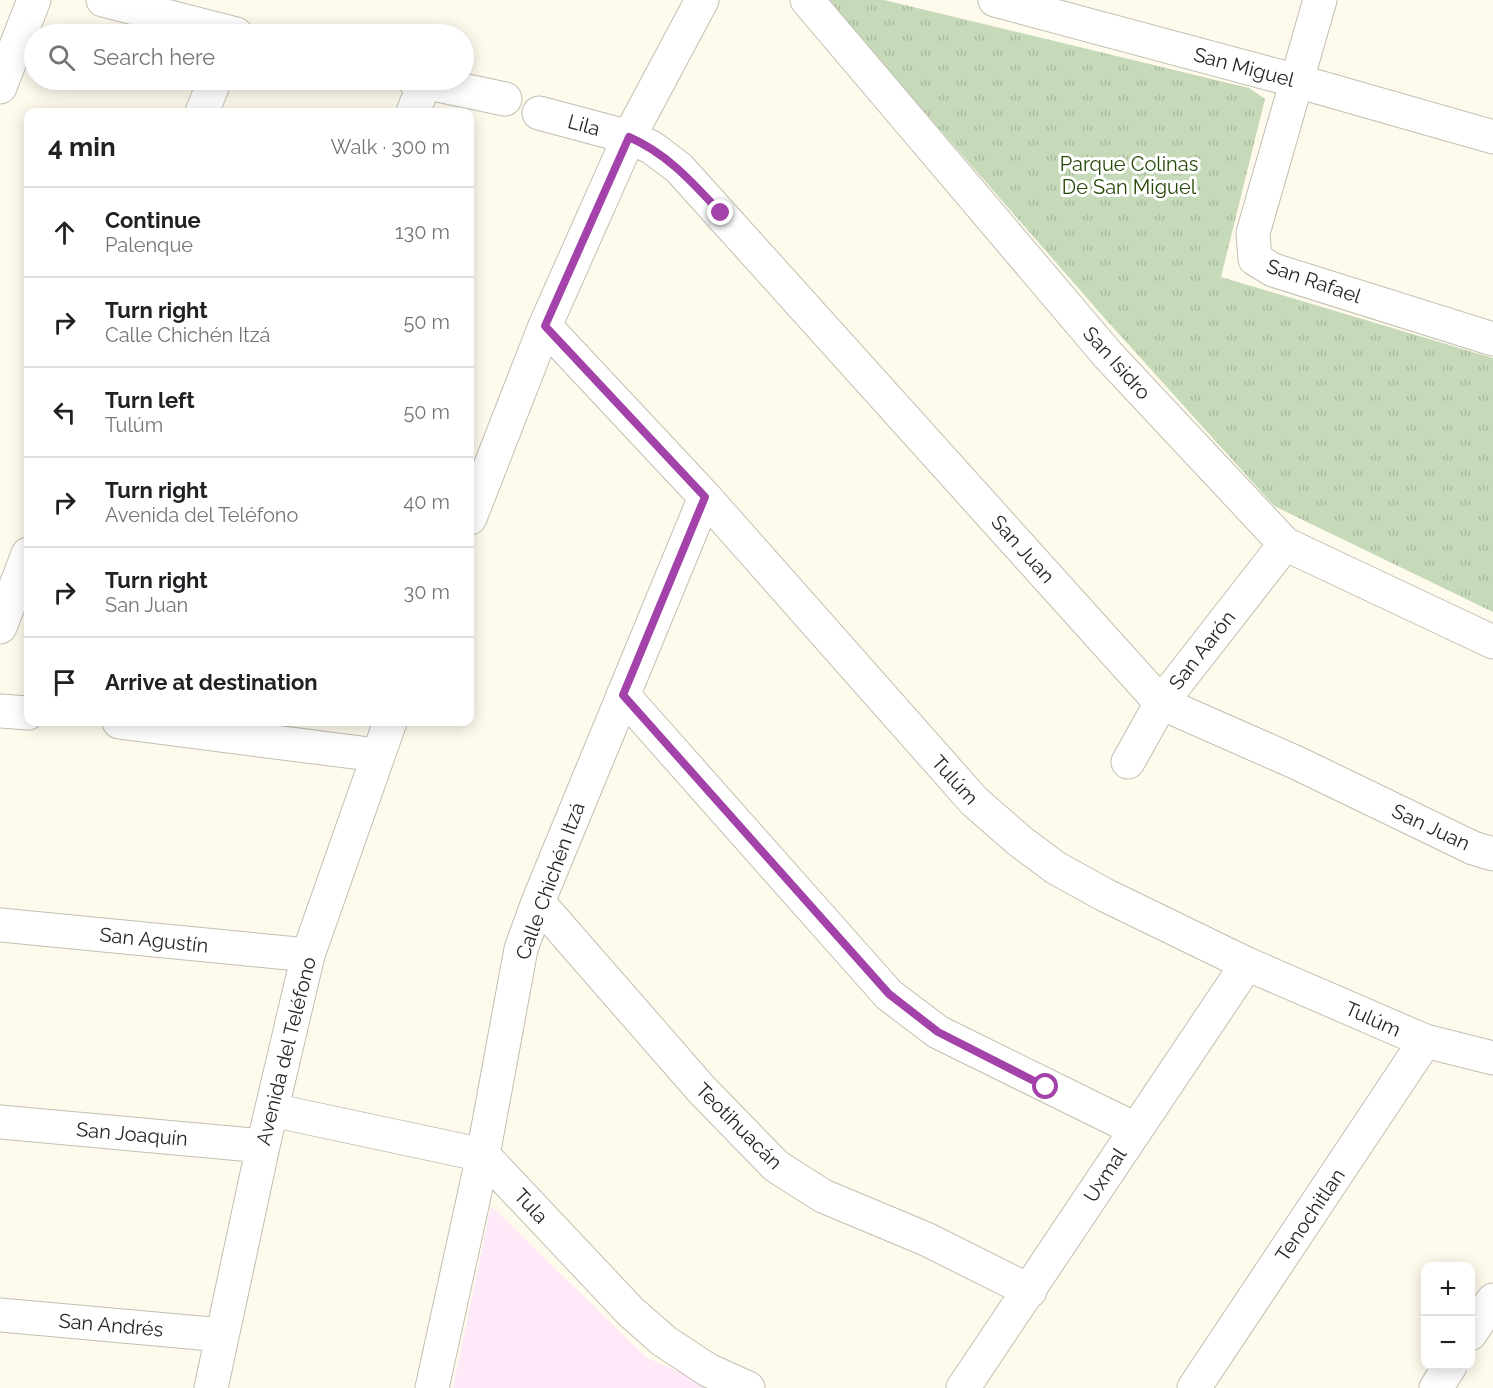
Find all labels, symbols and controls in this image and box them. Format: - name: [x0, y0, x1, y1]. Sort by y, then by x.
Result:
- search box: [24, 24, 474, 90]
- icon: search: [45, 41, 78, 74]
- street label: San Miguel: [1191, 42, 1297, 92]
- text: Search here: [93, 44, 215, 70]
- street label: Lila: [565, 109, 603, 141]
- text: 4 min: [48, 132, 116, 162]
- text: Walk · 300 m: [331, 135, 450, 159]
- park label: Parque Colinas De San Miguel: [1060, 152, 1198, 199]
- route end: [707, 199, 733, 225]
- text: Continue: [105, 207, 201, 233]
- icon: ahead: [48, 216, 81, 249]
- text: 130 m: [395, 220, 450, 244]
- text: Palenque: [105, 233, 193, 257]
- street label: San Rafael: [1264, 254, 1365, 309]
- text: Turn right: [105, 297, 208, 323]
- icon: right: [48, 306, 81, 339]
- text: 50 m: [403, 310, 450, 334]
- street label: San Isidro: [1078, 322, 1156, 404]
- text: Calle Chichén Itzá: [105, 323, 271, 347]
- text: Turn left: [105, 387, 195, 413]
- icon: left: [48, 396, 81, 429]
- text: 50 m: [403, 400, 450, 424]
- text: Tulúm: [105, 413, 163, 437]
- text: Turn right: [105, 477, 208, 503]
- icon: right: [48, 486, 81, 519]
- text: 40 m: [403, 490, 450, 514]
- text: Avenida del Teléfono: [105, 503, 298, 527]
- street label: San Juan: [986, 510, 1060, 588]
- text: Turn right: [105, 567, 208, 593]
- icon: right: [48, 576, 81, 609]
- text: 30 m: [404, 580, 450, 604]
- text: San Juan: [105, 593, 188, 617]
- street label: San Aarón: [1164, 606, 1240, 694]
- icon: arrive: [48, 666, 81, 699]
- text: Arrive at destination: [105, 669, 318, 695]
- street label: Tulúm: [927, 750, 983, 810]
- street label: Calle Chichén Itzá: [510, 799, 590, 963]
- street label: San Juan: [1388, 799, 1474, 855]
- street label: San Agustín: [99, 922, 209, 958]
- street label: Avenida del Teléfono: [251, 954, 321, 1148]
- street label: Tulúm: [1342, 996, 1404, 1042]
- route start: [1032, 1073, 1058, 1099]
- street label: Teotihuacán: [691, 1078, 787, 1174]
- street label: San Joaquín: [75, 1117, 189, 1151]
- street label: Uxmal: [1079, 1143, 1132, 1207]
- street label: Tenochitlan: [1270, 1164, 1350, 1266]
- street label: Tula: [509, 1184, 553, 1228]
- map controls: [1421, 1262, 1475, 1370]
- button: +: [1421, 1262, 1475, 1316]
- street label: San Andrés: [58, 1308, 164, 1342]
- button: −: [1421, 1316, 1475, 1370]

